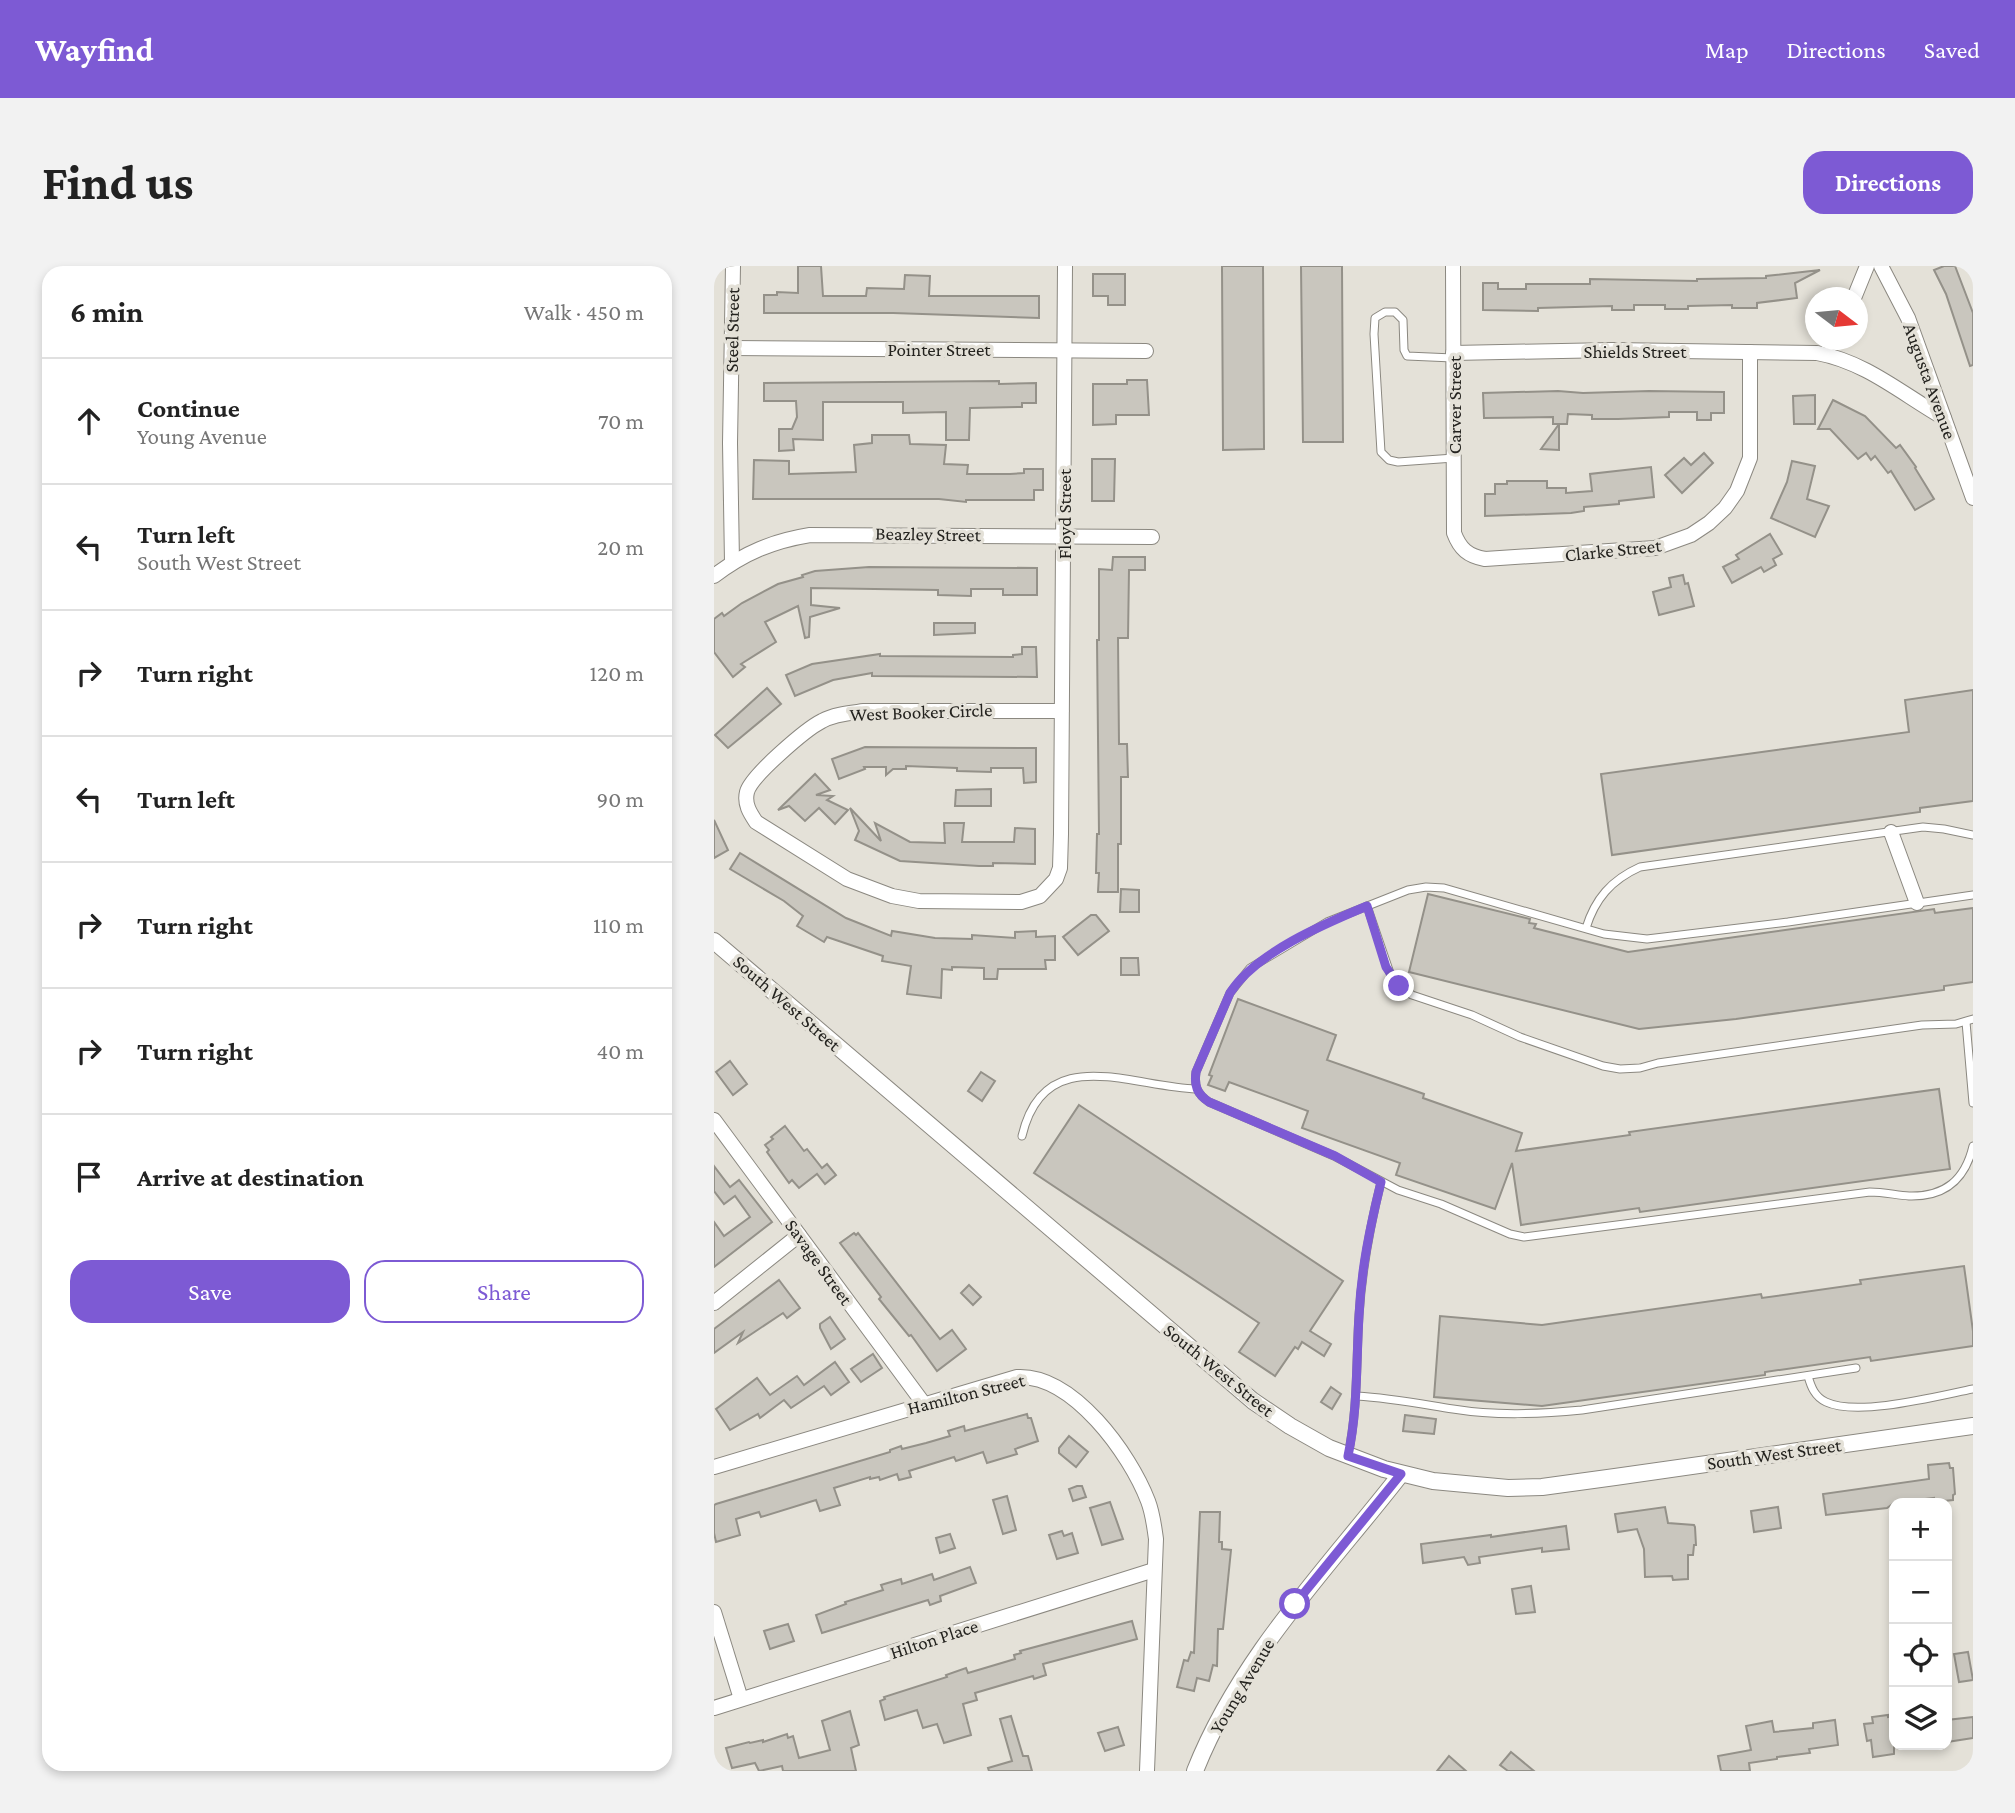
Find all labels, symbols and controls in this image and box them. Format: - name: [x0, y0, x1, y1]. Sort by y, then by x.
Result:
- text: Wayfind: [35, 31, 153, 68]
- text: Map: [1705, 36, 1749, 63]
- text: Directions: [1787, 36, 1886, 63]
- text: Saved: [1924, 36, 1980, 63]
- button: Directions: [1803, 151, 1973, 214]
- text: Find us: [42, 155, 194, 210]
- street label: Steel Street: [721, 287, 743, 373]
- north arrow: [1805, 287, 1868, 350]
- text: 6 min: [70, 295, 143, 328]
- text: Walk · 450 m: [524, 299, 644, 325]
- street label: Augusta Avenue: [1899, 320, 1961, 442]
- street label: Pointer Street: [887, 339, 991, 360]
- street label: Shields Street: [1584, 341, 1687, 362]
- street label: Carver Street: [1444, 355, 1465, 454]
- text: Continue: [137, 394, 240, 423]
- icon: ahead: [70, 402, 108, 440]
- text: 70 m: [598, 408, 644, 434]
- text: Young Avenue: [137, 423, 267, 449]
- street label: Floyd Street: [1054, 468, 1075, 559]
- text: Turn left: [137, 520, 235, 549]
- street label: Beazley Street: [875, 523, 982, 545]
- icon: left: [70, 528, 108, 566]
- text: 20 m: [597, 534, 644, 560]
- street label: Clarke Street: [1564, 534, 1663, 566]
- text: South West Street: [137, 549, 301, 575]
- icon: right: [70, 654, 108, 692]
- text: Turn right: [137, 659, 253, 688]
- text: 120 m: [590, 660, 644, 686]
- street label: West Booker Circle: [849, 699, 993, 725]
- icon: left: [70, 780, 108, 818]
- text: Turn left: [137, 785, 235, 814]
- text: 90 m: [597, 786, 644, 812]
- icon: right: [70, 906, 108, 944]
- text: Turn right: [137, 911, 253, 940]
- text: 110 m: [593, 912, 644, 938]
- street label: South West Street: [729, 951, 845, 1056]
- route end: [1383, 970, 1414, 1001]
- icon: right: [70, 1032, 108, 1070]
- text: Turn right: [137, 1037, 253, 1066]
- text: 40 m: [596, 1038, 644, 1064]
- icon: arrive: [70, 1158, 108, 1196]
- text: Arrive at destination: [137, 1163, 364, 1192]
- street label: Savage Street: [781, 1215, 857, 1309]
- button: Save: [70, 1260, 350, 1323]
- button: Share: [364, 1260, 644, 1323]
- street label: South West Street: [1160, 1319, 1279, 1421]
- street label: Hamilton Street: [905, 1369, 1028, 1419]
- street label: South West Street: [1706, 1434, 1843, 1474]
- map controls: [1889, 1498, 1952, 1750]
- button: +: [1889, 1498, 1952, 1561]
- button: −: [1889, 1561, 1952, 1624]
- route start: [1279, 1588, 1310, 1619]
- street label: Hilton Place: [887, 1615, 981, 1663]
- button: locate: [1889, 1624, 1952, 1687]
- street label: Young Avenue: [1205, 1635, 1279, 1737]
- button: layers: [1889, 1687, 1952, 1750]

